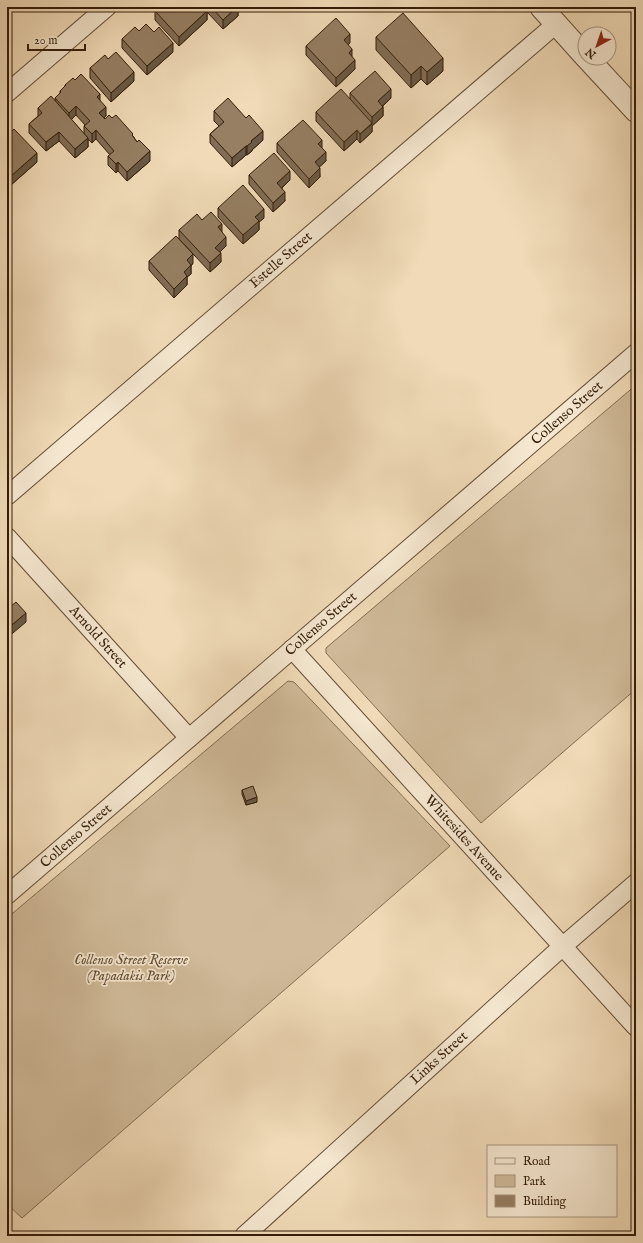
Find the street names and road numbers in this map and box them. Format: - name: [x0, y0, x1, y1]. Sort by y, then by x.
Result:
- street label: Estelle Street: [246, 228, 316, 292]
- street label: Collenso Street: [527, 377, 607, 449]
- street label: Collenso Street: [281, 588, 361, 660]
- street label: Arnold Street: [64, 601, 131, 672]
- street label: Whitesides Avenue: [421, 791, 508, 885]
- street label: Collenso Street: [36, 800, 116, 872]
- street label: Links Street: [406, 1027, 472, 1089]

